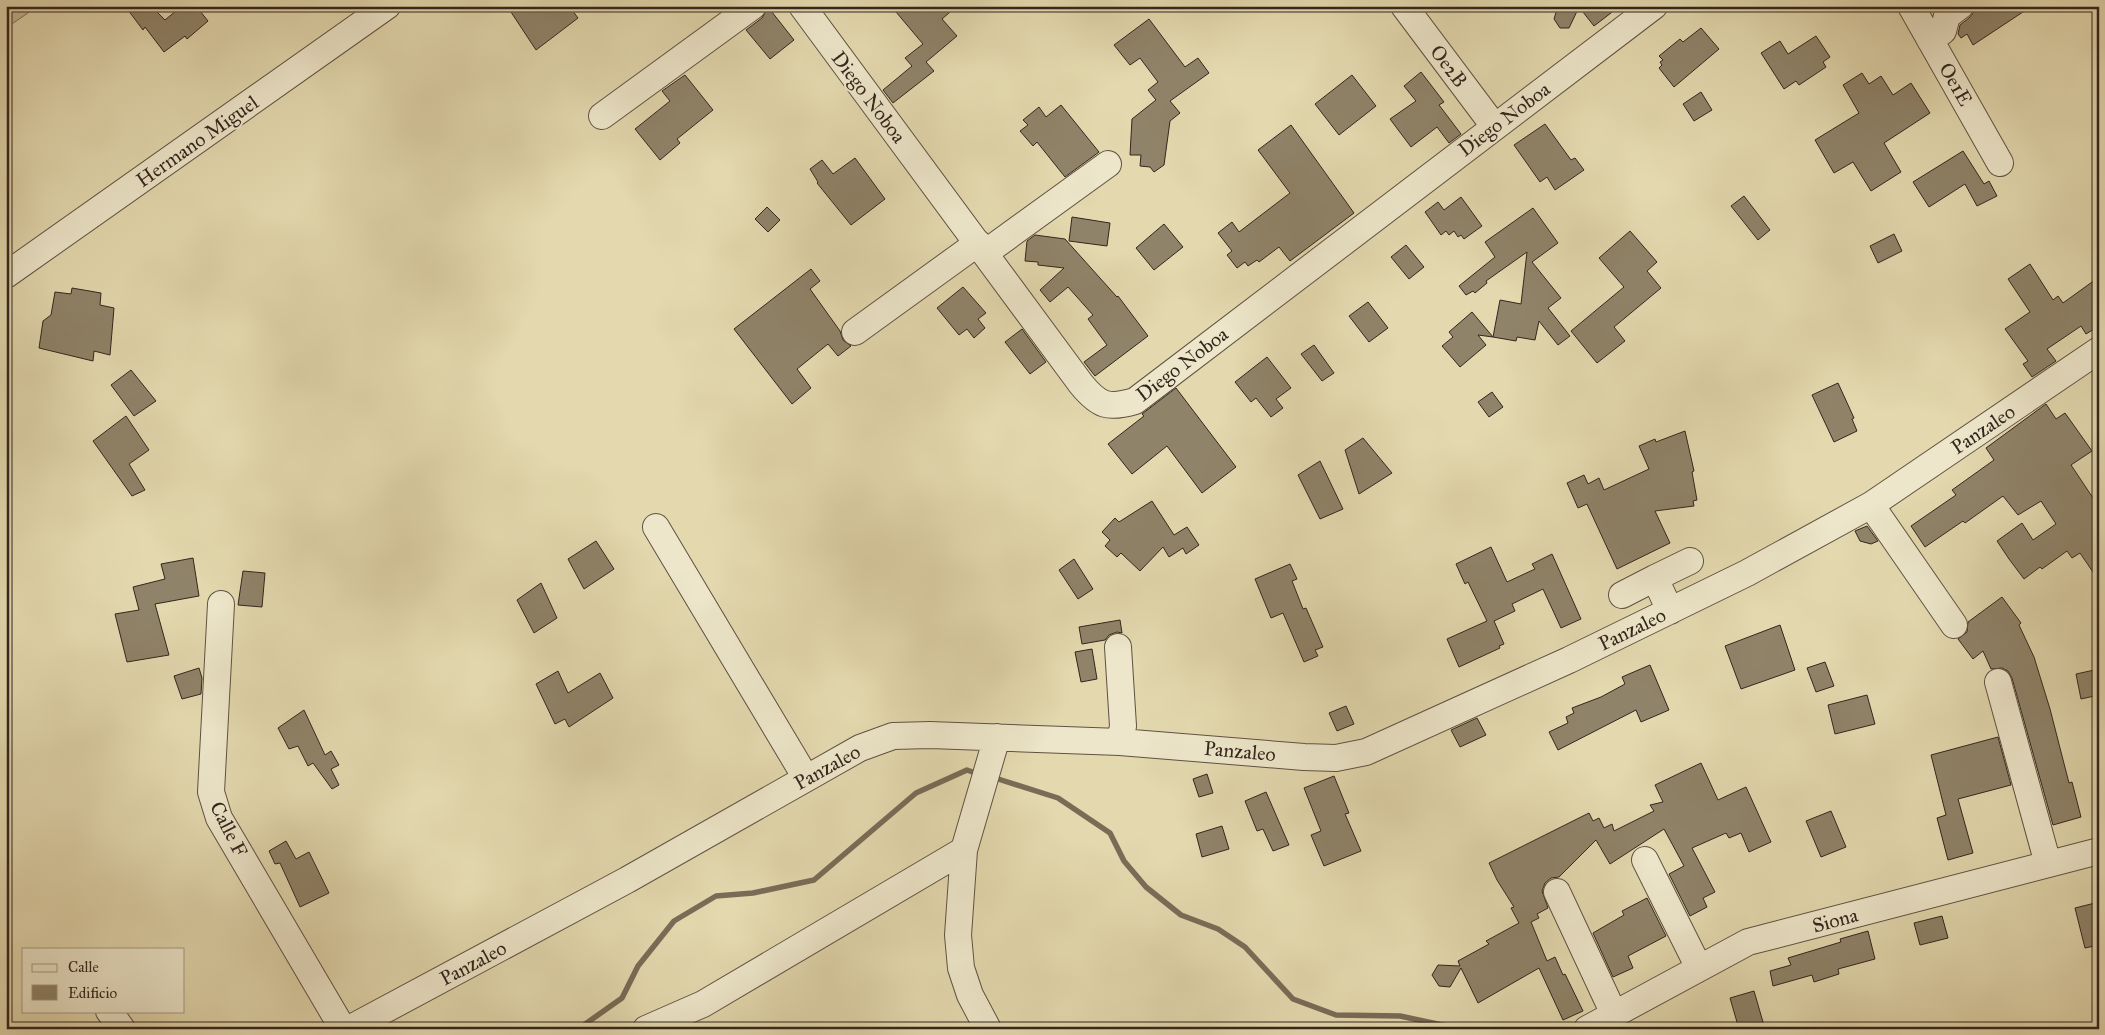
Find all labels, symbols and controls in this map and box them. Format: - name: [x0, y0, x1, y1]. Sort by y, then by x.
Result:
- street label: Oe2B: [1425, 40, 1473, 92]
- street label: Diego Noboa: [826, 46, 912, 149]
- street label: Oe1E: [1934, 58, 1978, 110]
- street label: Diego Noboa: [1453, 76, 1556, 162]
- street label: Hermano Miguel: [131, 90, 264, 193]
- street label: Diego Noboa: [1131, 321, 1234, 407]
- street label: Panzaleo: [1946, 399, 2020, 459]
- street label: Panzaleo: [1594, 602, 1670, 656]
- street label: Panzaleo: [1203, 736, 1277, 766]
- street label: Panzaleo: [790, 739, 864, 795]
- street label: Calle F: [205, 797, 253, 861]
- street label: Siona: [1809, 902, 1861, 938]
- street label: Panzaleo: [436, 936, 510, 990]
- legend: [22, 948, 185, 1012]
- text: Calle: [68, 958, 99, 976]
- text: Edificio: [68, 984, 117, 1002]

